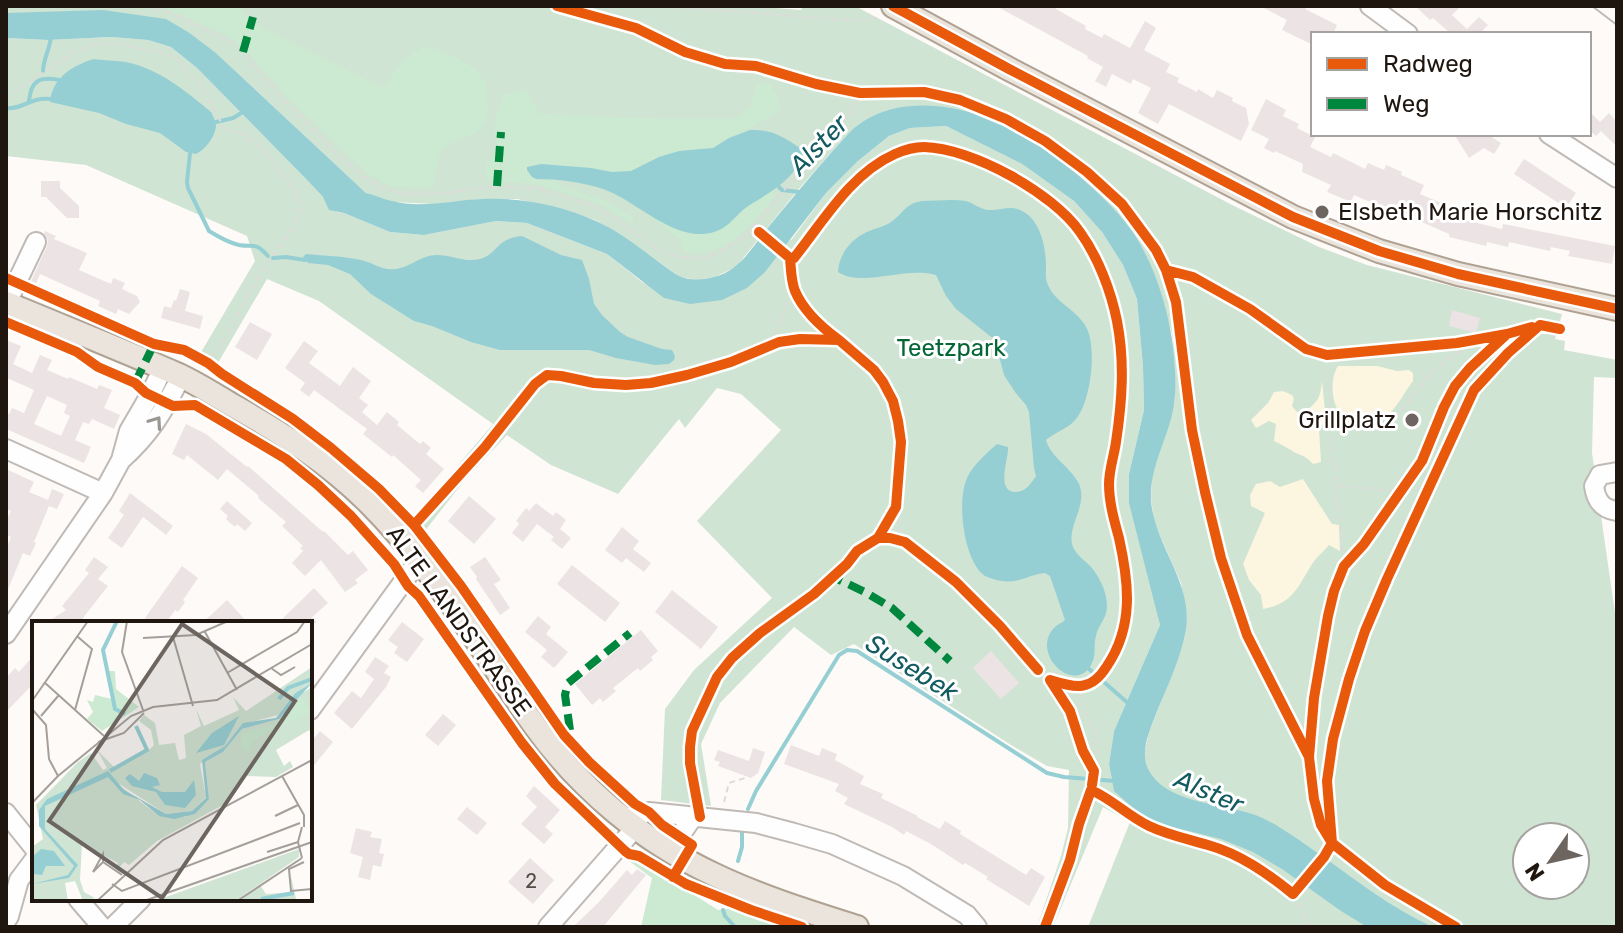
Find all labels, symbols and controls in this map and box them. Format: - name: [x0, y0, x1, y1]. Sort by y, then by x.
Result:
- legend: [1311, 32, 1591, 136]
- text: Radweg: [1383, 50, 1473, 78]
- text: Weg: [1383, 90, 1430, 118]
- water label: Alster: [782, 108, 856, 183]
- place label: Elsbeth Marie Horschitz: [1338, 198, 1602, 226]
- marker: Elsbeth Marie Horschitz: [1313, 203, 1331, 221]
- park label: Teetzpark: [896, 334, 1006, 362]
- place label: Grillplatz: [1298, 406, 1396, 434]
- marker: Grillplatz: [1403, 411, 1421, 429]
- one-way arrow: [146, 416, 161, 430]
- street label: ALTE LANDSTRASSE: [381, 520, 537, 722]
- inset map: [32, 621, 312, 901]
- water label: Susebek: [860, 628, 964, 709]
- water label: Alster: [1168, 763, 1249, 821]
- north arrow: [1511, 821, 1591, 901]
- text: N: [1519, 858, 1550, 886]
- house number: 2: [525, 869, 537, 893]

